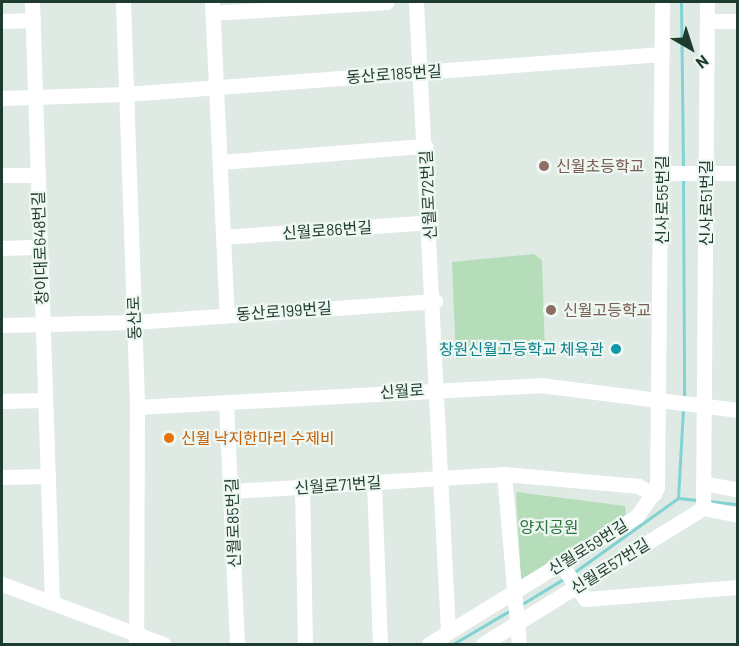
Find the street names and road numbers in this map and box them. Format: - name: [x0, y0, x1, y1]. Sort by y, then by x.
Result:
- street label: 동산로185번길: [346, 61, 442, 87]
- street label: 신월로72번길: [416, 150, 440, 240]
- street label: 신사로55번길: [652, 155, 672, 245]
- street label: 신사로51번길: [696, 160, 716, 246]
- street label: 창이대로648번길: [28, 191, 52, 305]
- street label: 신월로86번길: [281, 217, 373, 243]
- street label: 동산로: [124, 296, 144, 340]
- street label: 동산로199번길: [236, 298, 332, 324]
- street label: 신월로: [379, 380, 425, 402]
- street label: 신월로71번길: [294, 472, 382, 498]
- street label: 신월로85번길: [222, 478, 244, 568]
- street label: 신월로59번길: [545, 515, 631, 579]
- street label: 신월로57번길: [567, 534, 653, 598]

